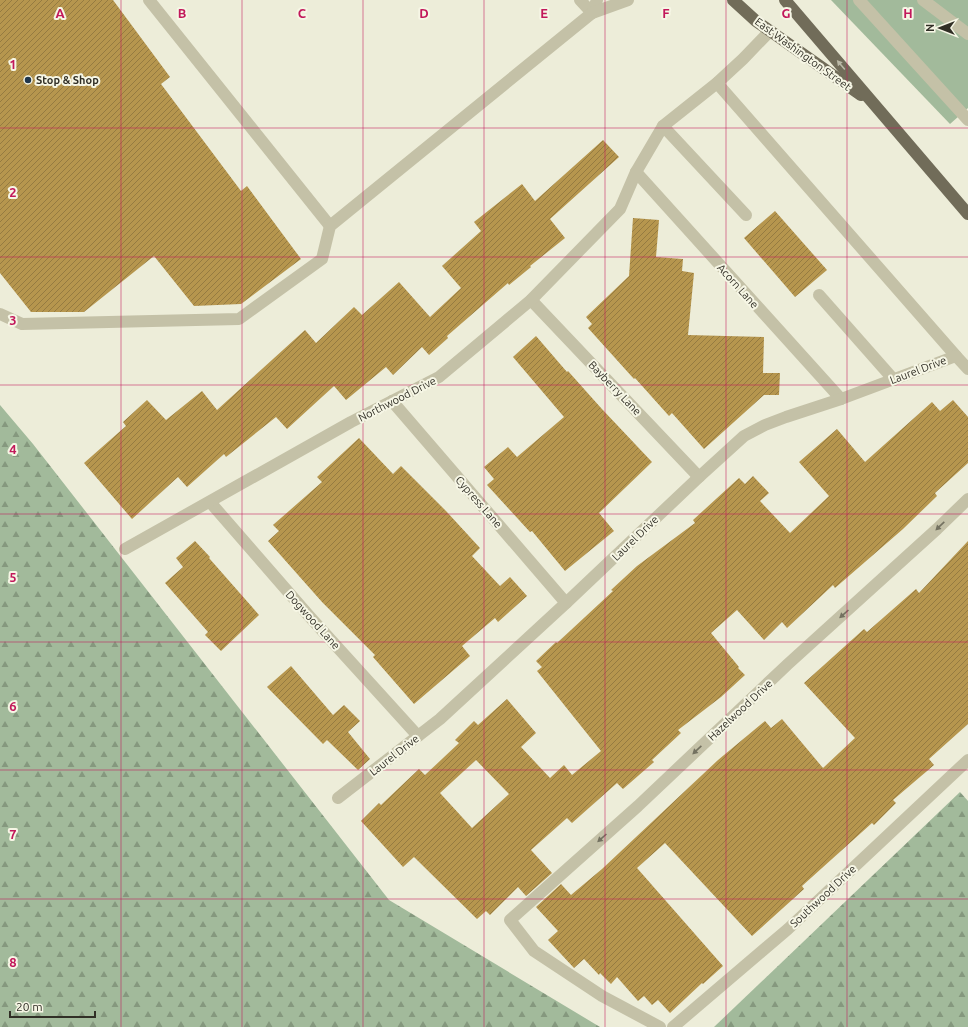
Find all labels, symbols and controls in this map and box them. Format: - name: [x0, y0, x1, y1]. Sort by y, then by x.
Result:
- text: A: [55, 6, 65, 20]
- text: B: [178, 6, 187, 20]
- text: C: [298, 6, 307, 20]
- text: D: [419, 6, 429, 20]
- text: E: [540, 6, 548, 20]
- text: F: [662, 6, 670, 20]
- text: G: [782, 6, 791, 20]
- text: H: [903, 6, 913, 20]
- north arrow: [920, 8, 960, 48]
- street label: East Washington Street: [753, 15, 854, 93]
- text: N: [924, 24, 936, 32]
- text: 1: [9, 57, 17, 71]
- one-way arrow: [836, 59, 845, 70]
- place label: Stop & Shop: [36, 74, 99, 86]
- marker: Stop & Shop: [23, 75, 33, 85]
- text: 2: [9, 185, 17, 199]
- street label: Acorn Lane: [715, 261, 761, 311]
- text: 3: [9, 313, 17, 327]
- street label: Laurel Drive: [888, 354, 948, 386]
- street label: Bayberry Lane: [586, 358, 644, 418]
- street label: Northwood Drive: [356, 374, 438, 424]
- text: 4: [9, 442, 17, 456]
- street label: Cypress Lane: [453, 474, 505, 530]
- street label: Laurel Drive: [610, 513, 660, 563]
- one-way arrow: [935, 521, 945, 531]
- text: 5: [9, 570, 17, 584]
- street label: Dogwood Lane: [284, 588, 342, 652]
- one-way arrow: [839, 609, 849, 618]
- street label: Hazelwood Drive: [705, 677, 775, 743]
- text: 6: [9, 699, 17, 713]
- street label: Laurel Drive: [367, 732, 421, 778]
- one-way arrow: [693, 745, 702, 754]
- text: 7: [9, 827, 17, 841]
- one-way arrow: [597, 834, 607, 843]
- street label: Southwood Drive: [788, 862, 858, 930]
- text: 8: [9, 955, 17, 969]
- scale bar: [10, 993, 95, 1019]
- text: 20 m: [16, 1000, 43, 1013]

